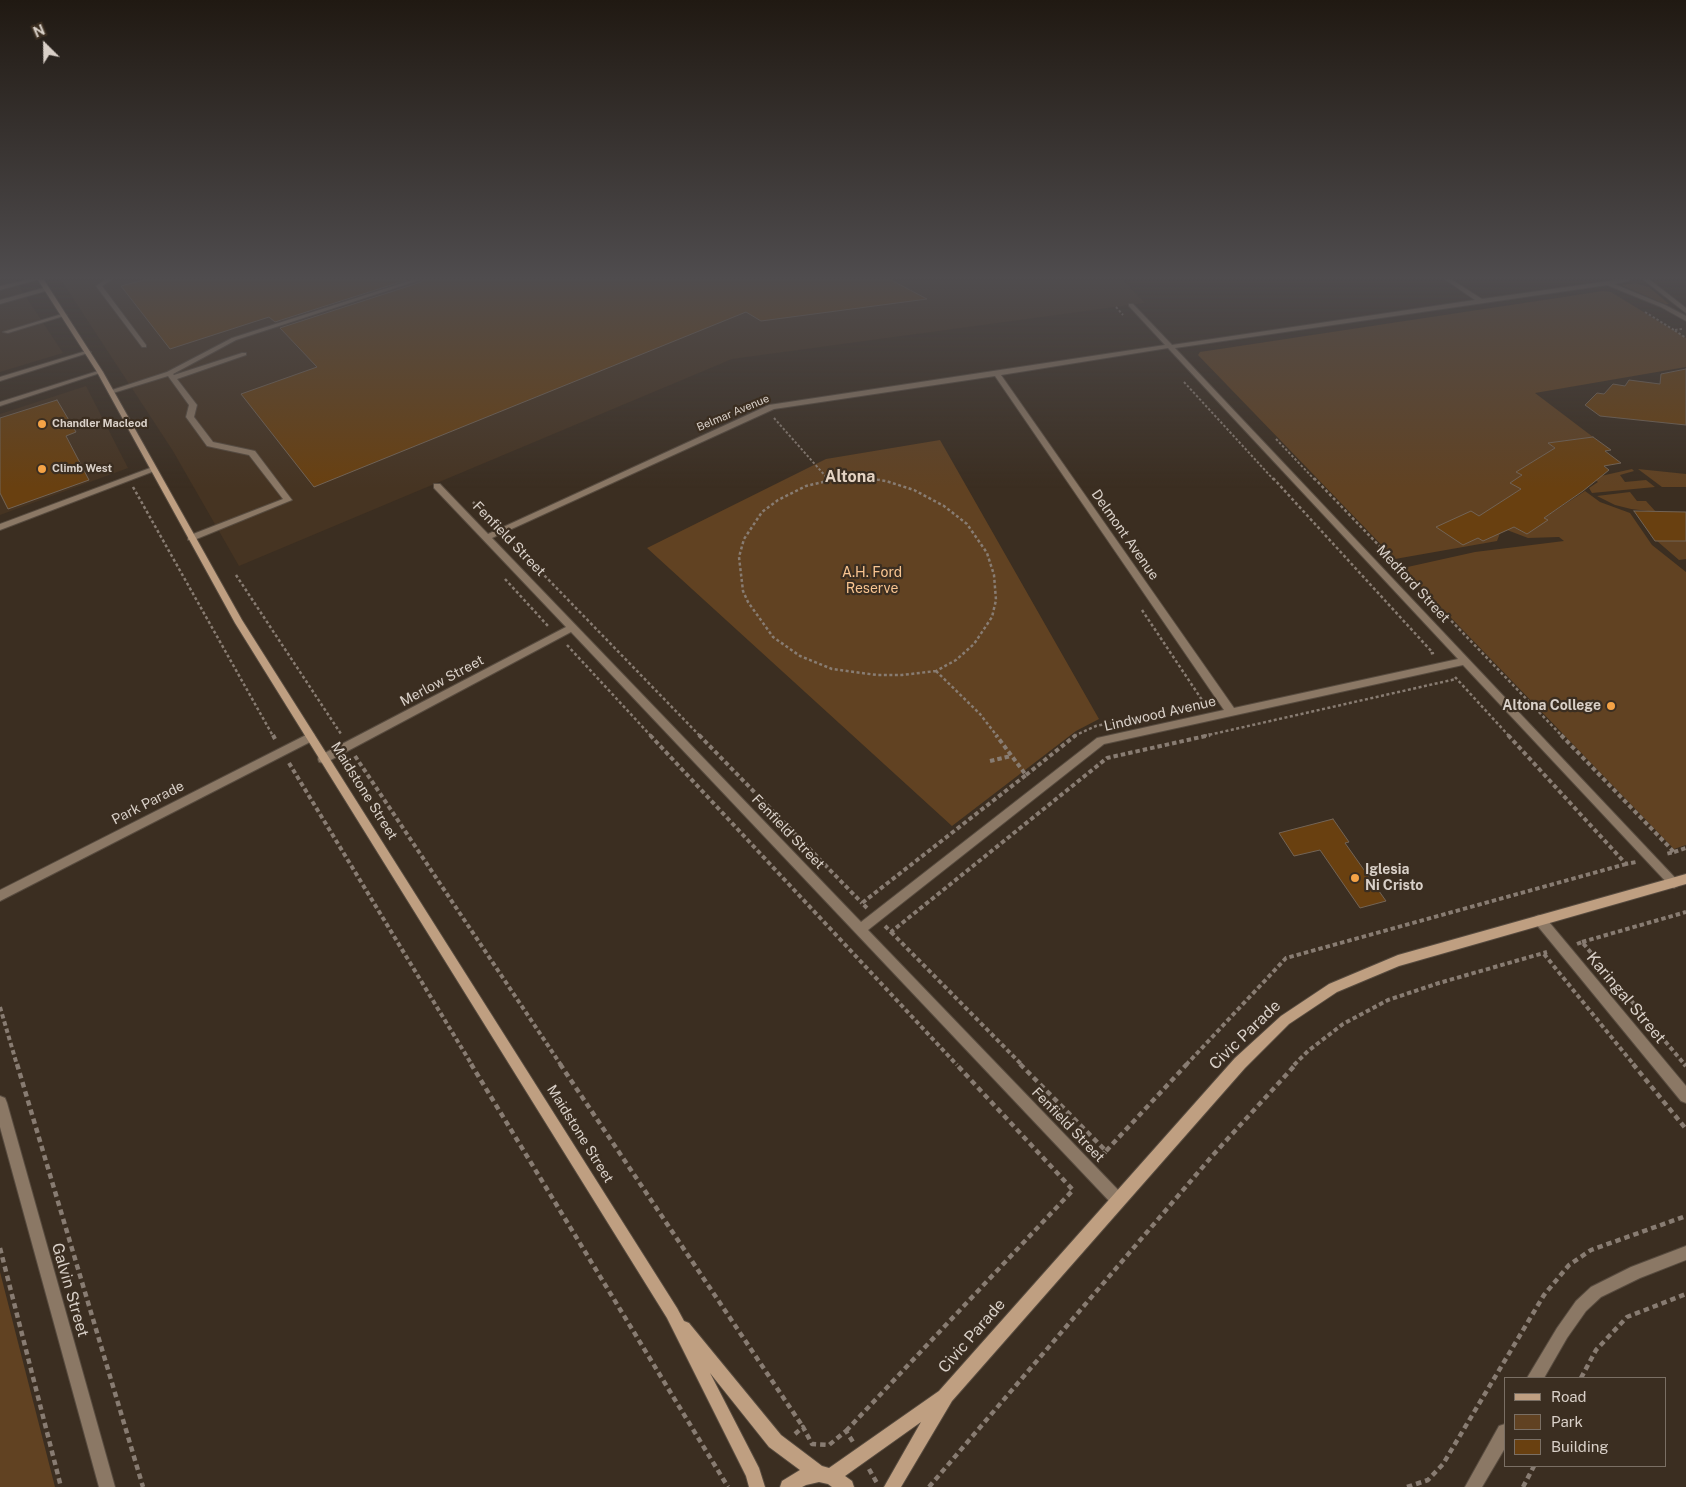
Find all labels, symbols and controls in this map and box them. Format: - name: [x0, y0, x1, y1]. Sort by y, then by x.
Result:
- north arrow: [20, 20, 70, 70]
- text: N: [31, 22, 47, 41]
- street label: Belmar Avenue: [695, 392, 771, 434]
- place label: Chandler Macleod: [52, 417, 147, 431]
- marker: Chandler Macleod: [36, 418, 48, 430]
- place label: Climb West: [52, 462, 112, 476]
- marker: Climb West: [36, 463, 48, 475]
- district label: Altona: [825, 467, 875, 487]
- street label: Delmont Avenue: [1088, 487, 1162, 583]
- street label: Fenfield Street: [469, 498, 549, 580]
- street label: Medford Street: [1373, 542, 1453, 626]
- park label: A.H. Ford Reserve: [842, 565, 902, 598]
- street label: Merlow Street: [397, 652, 487, 710]
- street label: Lindwood Avenue: [1102, 693, 1218, 735]
- place label: Altona College: [1502, 698, 1601, 714]
- marker: Altona College: [1605, 700, 1617, 712]
- street label: Maidstone Street: [327, 739, 401, 843]
- street label: Park Parade: [109, 778, 187, 828]
- street label: Fenfield Street: [748, 791, 828, 873]
- place label: Iglesia Ni Cristo: [1365, 862, 1423, 894]
- marker: Iglesia Ni Cristo: [1349, 872, 1361, 884]
- street label: Karingal Street: [1582, 948, 1670, 1048]
- street label: Civic Parade: [1205, 996, 1285, 1074]
- street label: Maidstone Street: [543, 1082, 617, 1186]
- street label: Fenfield Street: [1028, 1084, 1108, 1166]
- street label: Galvin Street: [47, 1241, 93, 1339]
- street label: Civic Parade: [935, 1295, 1009, 1377]
- legend: [1504, 1377, 1666, 1467]
- text: Road: [1551, 1388, 1587, 1405]
- text: Park: [1551, 1413, 1583, 1430]
- text: Building: [1551, 1438, 1609, 1455]

